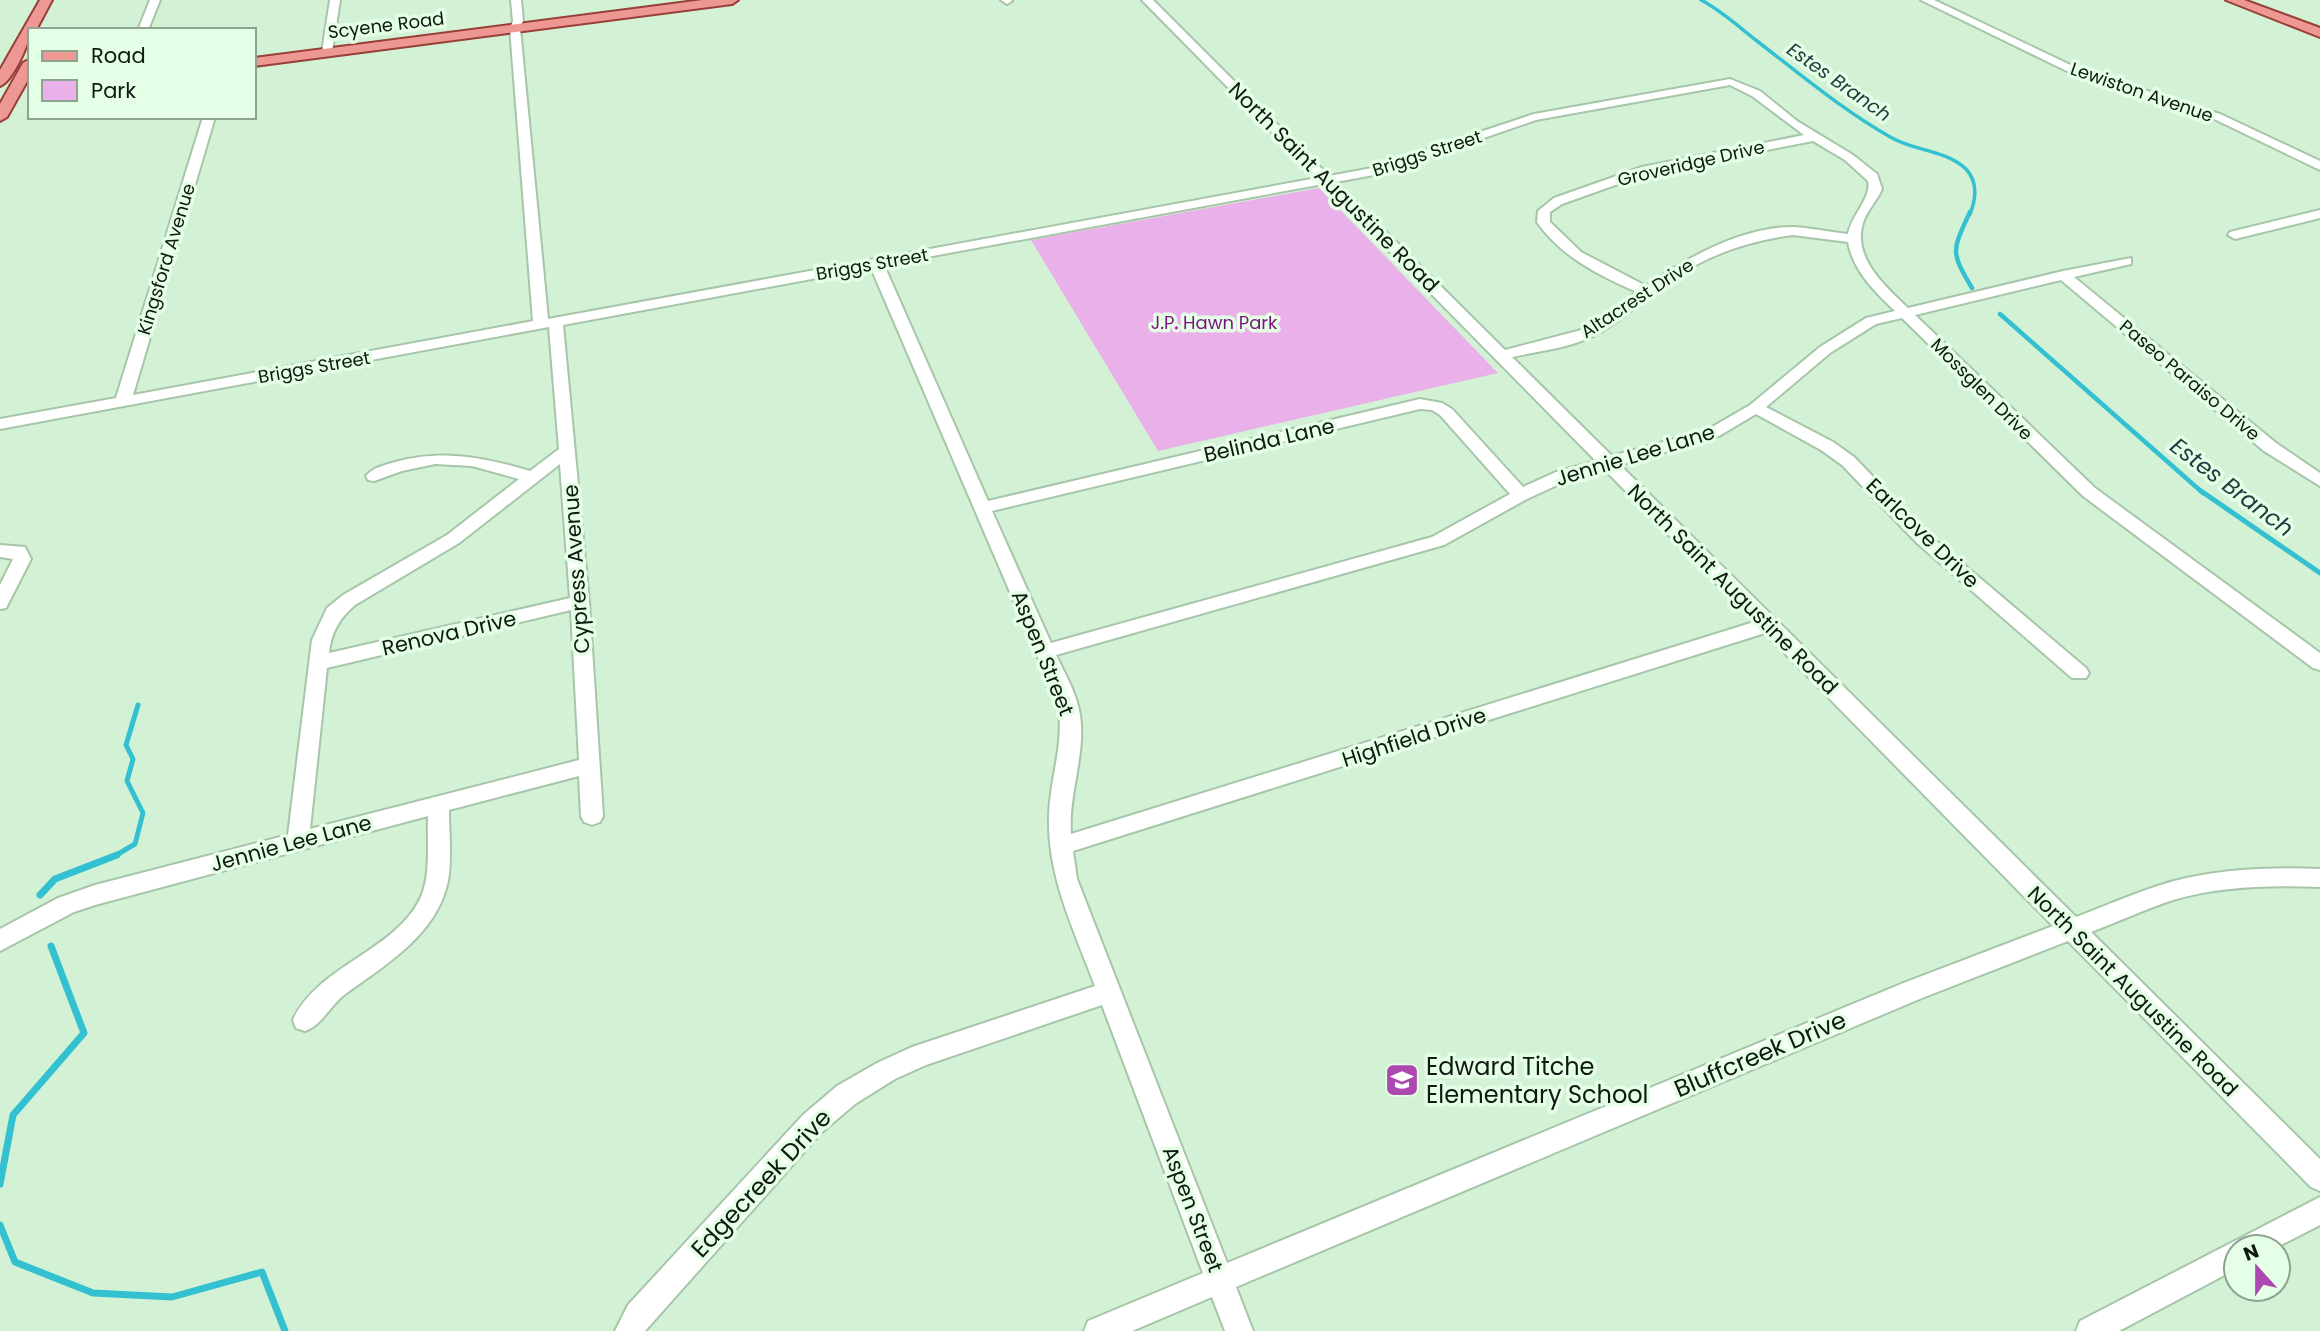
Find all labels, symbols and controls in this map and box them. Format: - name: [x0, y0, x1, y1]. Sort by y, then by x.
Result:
- street label: Scyene Road: [326, 5, 446, 45]
- legend: [28, 28, 256, 119]
- water label: Estes Branch: [1782, 36, 1896, 128]
- text: Road: [91, 41, 146, 70]
- street label: Lewiston Avenue: [2067, 56, 2217, 128]
- street label: North Saint Augustine Road: [1222, 75, 1446, 299]
- text: Park: [91, 76, 136, 105]
- street label: Briggs Street: [1369, 124, 1485, 182]
- street label: Groveridge Drive: [1615, 134, 1767, 192]
- street label: Kingsford Avenue: [131, 180, 201, 338]
- street label: Briggs Street: [814, 242, 930, 286]
- street label: Altacrest Drive: [1576, 252, 1698, 344]
- park label: J.P. Hawn Park: [1151, 310, 1278, 335]
- street label: Paseo Paraiso Drive: [2114, 314, 2266, 446]
- street label: Mossglen Drive: [1925, 332, 2039, 446]
- street label: Briggs Street: [256, 345, 372, 389]
- street label: Belinda Lane: [1201, 411, 1337, 469]
- street label: Jennie Lee Lane: [1552, 417, 1718, 493]
- water label: Estes Branch: [2164, 430, 2300, 544]
- street label: Earlcove Drive: [1860, 471, 1986, 595]
- street label: North Saint Augustine Road: [1621, 477, 1845, 701]
- street label: Cypress Avenue: [556, 483, 596, 655]
- street label: Aspen Street: [1005, 586, 1081, 720]
- street label: Renova Drive: [379, 603, 519, 663]
- street label: Highfield Drive: [1338, 700, 1490, 774]
- street label: Jennie Lee Lane: [207, 808, 375, 878]
- street label: North Saint Augustine Road: [2021, 879, 2245, 1103]
- street label: Bluffcreek Drive: [1669, 1003, 1851, 1105]
- place label: Edward Titche Elementary School: [1426, 1050, 1649, 1111]
- school or university icon: Edward Titche Elementary School: [1383, 1061, 1421, 1099]
- street label: Edgecreek Drive: [684, 1102, 838, 1264]
- street label: Aspen Street: [1156, 1142, 1230, 1276]
- north arrow: [2222, 1233, 2292, 1303]
- text: N: [2240, 1237, 2263, 1268]

